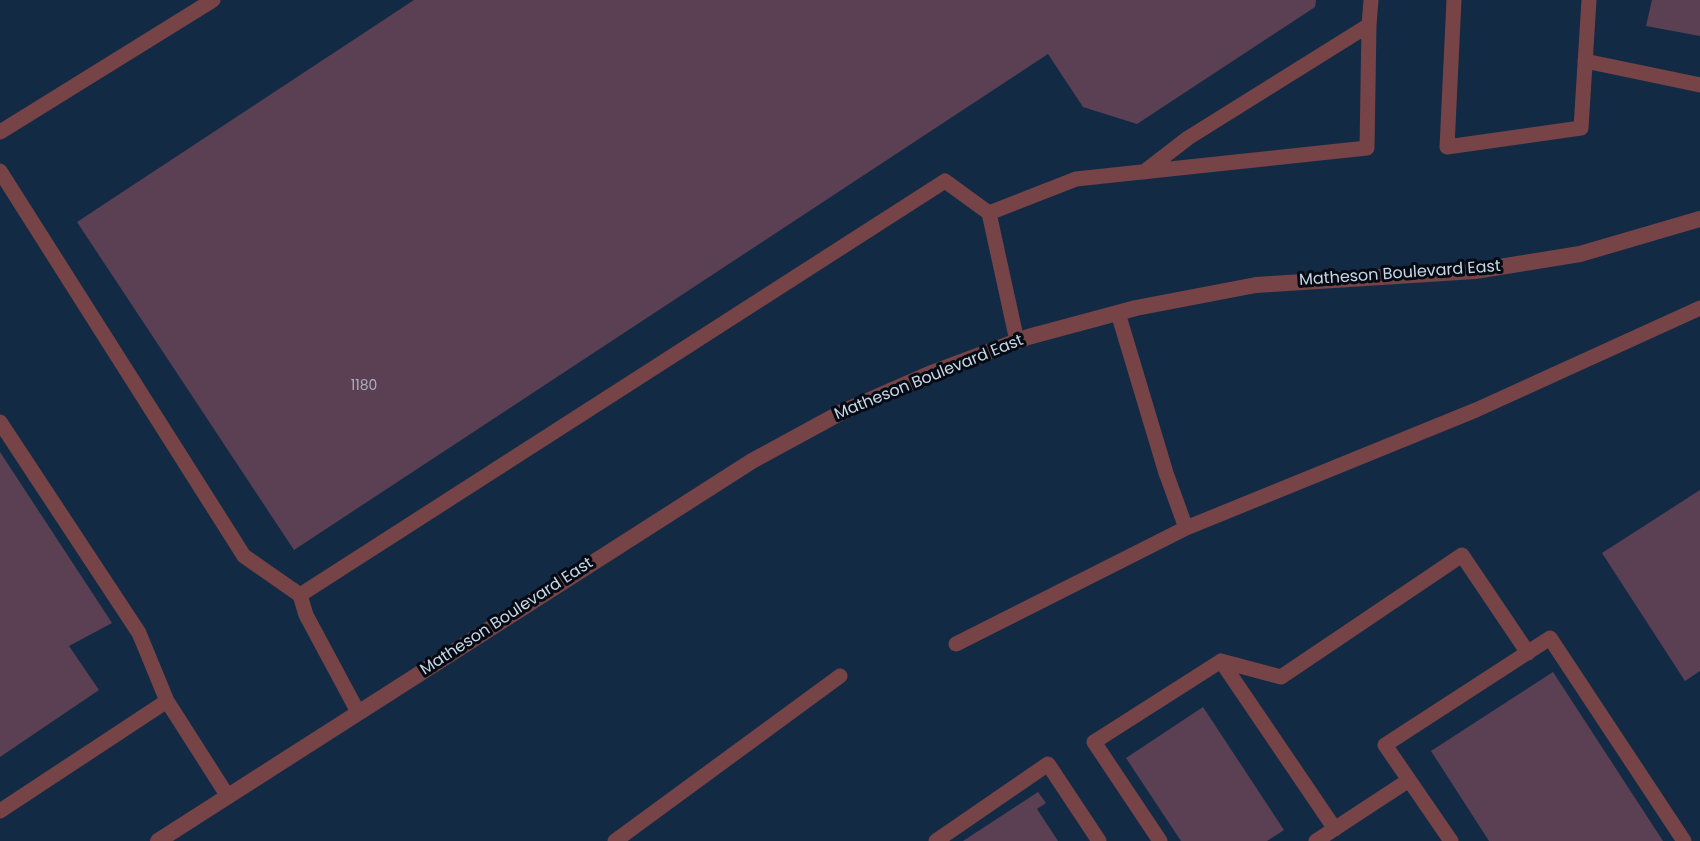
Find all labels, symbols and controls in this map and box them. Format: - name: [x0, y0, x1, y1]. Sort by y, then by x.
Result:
- street label: Matheson Boulevard East: [1299, 257, 1501, 291]
- street label: Matheson Boulevard East: [832, 331, 1026, 425]
- house number: 1180: [351, 378, 377, 394]
- street label: Matheson Boulevard East: [417, 554, 597, 680]

